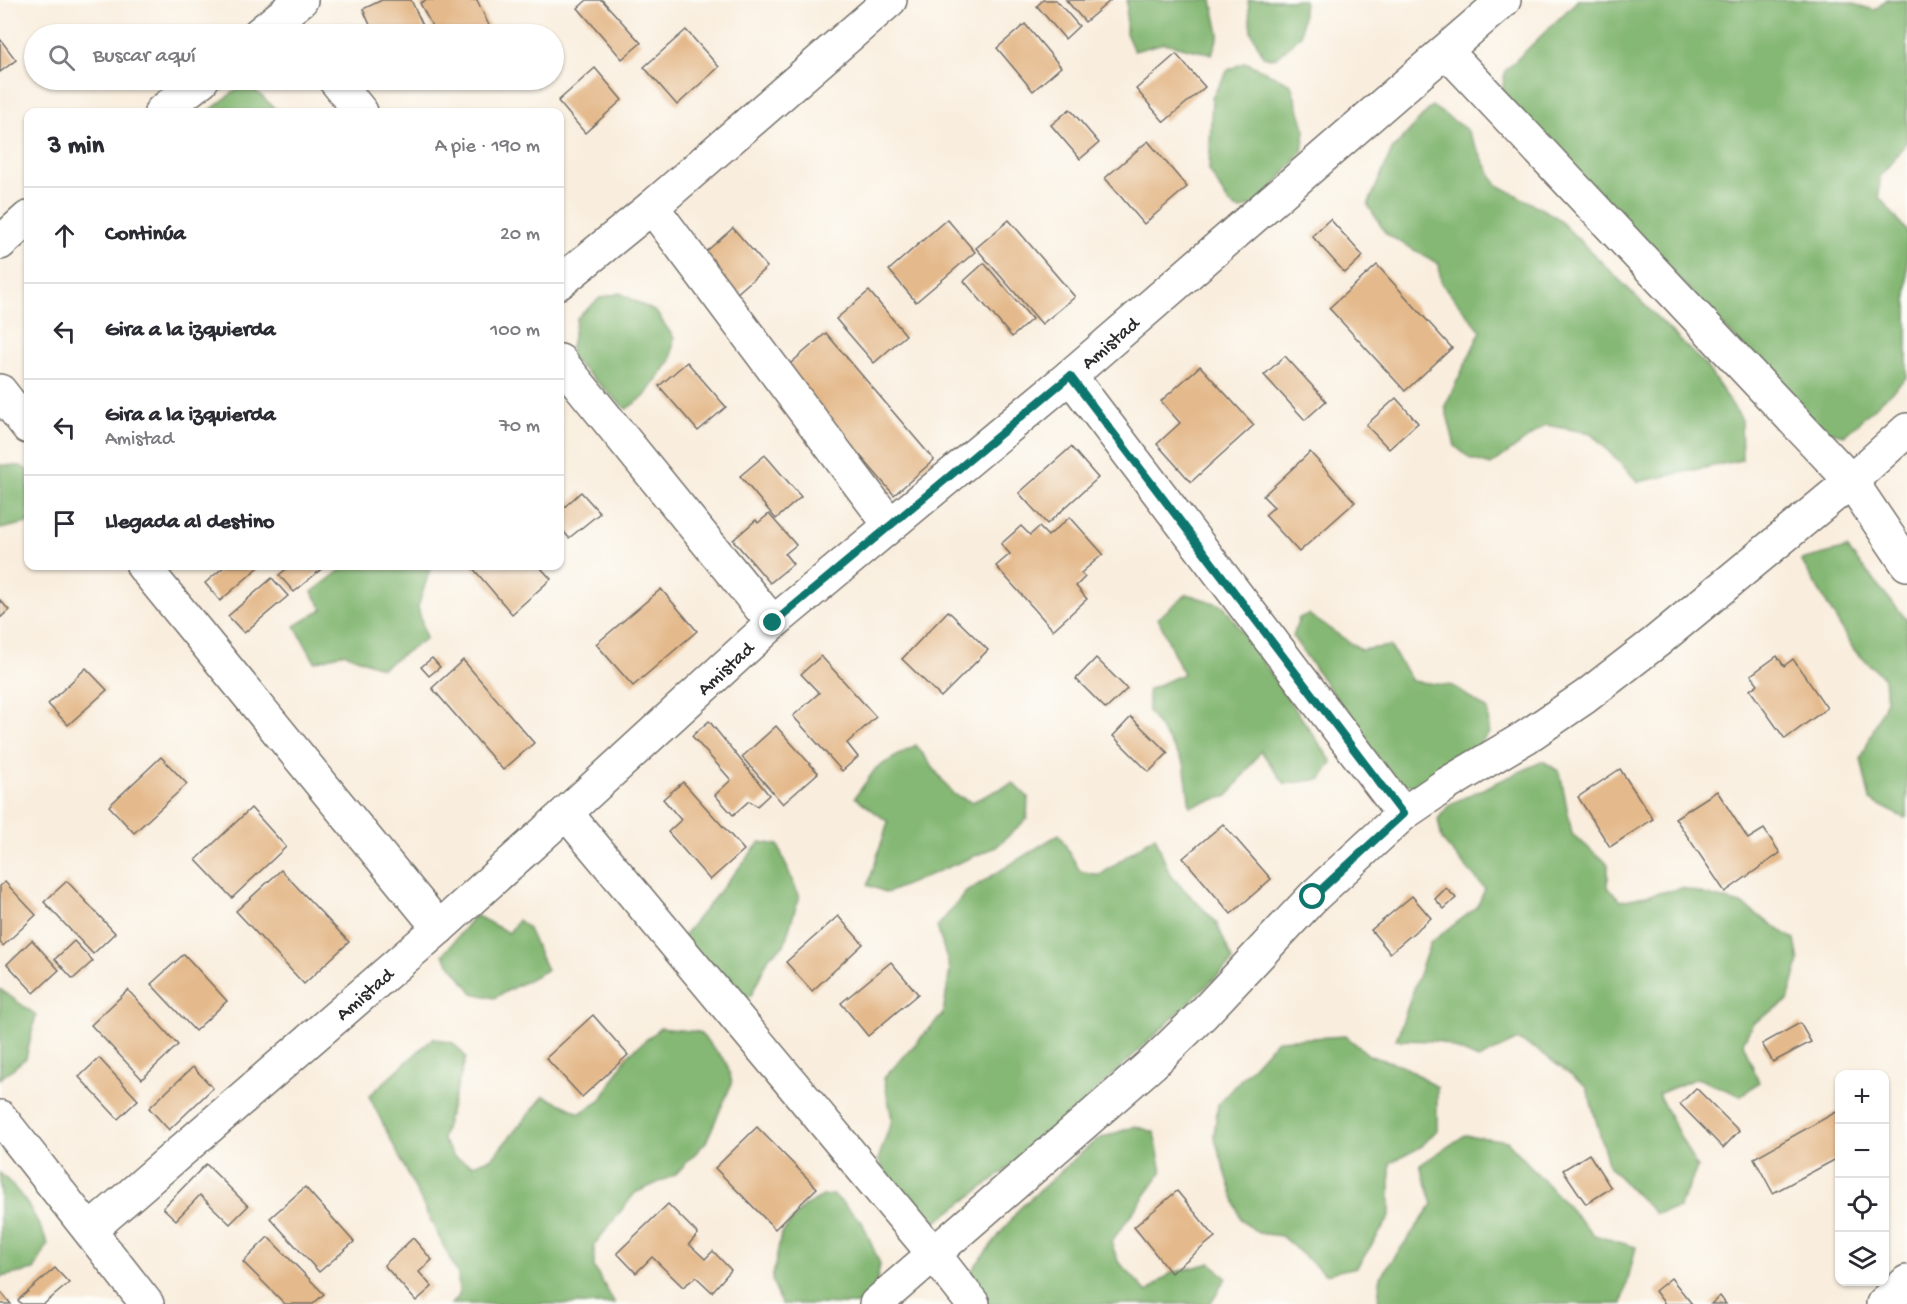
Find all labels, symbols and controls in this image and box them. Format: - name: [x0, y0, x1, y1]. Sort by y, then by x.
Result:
- search box: [24, 24, 564, 90]
- icon: search: [45, 41, 78, 74]
- text: Buscar aquí: [93, 44, 196, 70]
- text: 3 min: [48, 132, 104, 163]
- text: A pie · 190 m: [435, 136, 540, 159]
- icon: ahead: [48, 219, 81, 252]
- text: Continúa: [105, 222, 186, 248]
- text: 20 m: [500, 224, 540, 247]
- street label: Amistad: [1078, 312, 1147, 376]
- icon: left: [48, 315, 81, 348]
- text: Gira a la izquierda: [105, 318, 276, 344]
- text: 100 m: [490, 320, 540, 343]
- text: Gira a la izquierda: [105, 403, 276, 429]
- icon: left: [48, 411, 81, 444]
- text: 70 m: [499, 416, 540, 439]
- text: Amistad: [105, 429, 174, 452]
- icon: arrive: [48, 507, 81, 540]
- text: Llegada al destino: [105, 510, 275, 536]
- route end: [759, 609, 785, 635]
- street label: Amistad: [694, 637, 762, 702]
- route start: [1299, 883, 1325, 909]
- street label: Amistad: [333, 963, 401, 1027]
- map controls: [1835, 1070, 1889, 1286]
- button: +: [1835, 1070, 1889, 1124]
- button: −: [1835, 1124, 1889, 1178]
- button: locate: [1835, 1178, 1889, 1232]
- button: layers: [1835, 1232, 1889, 1286]

